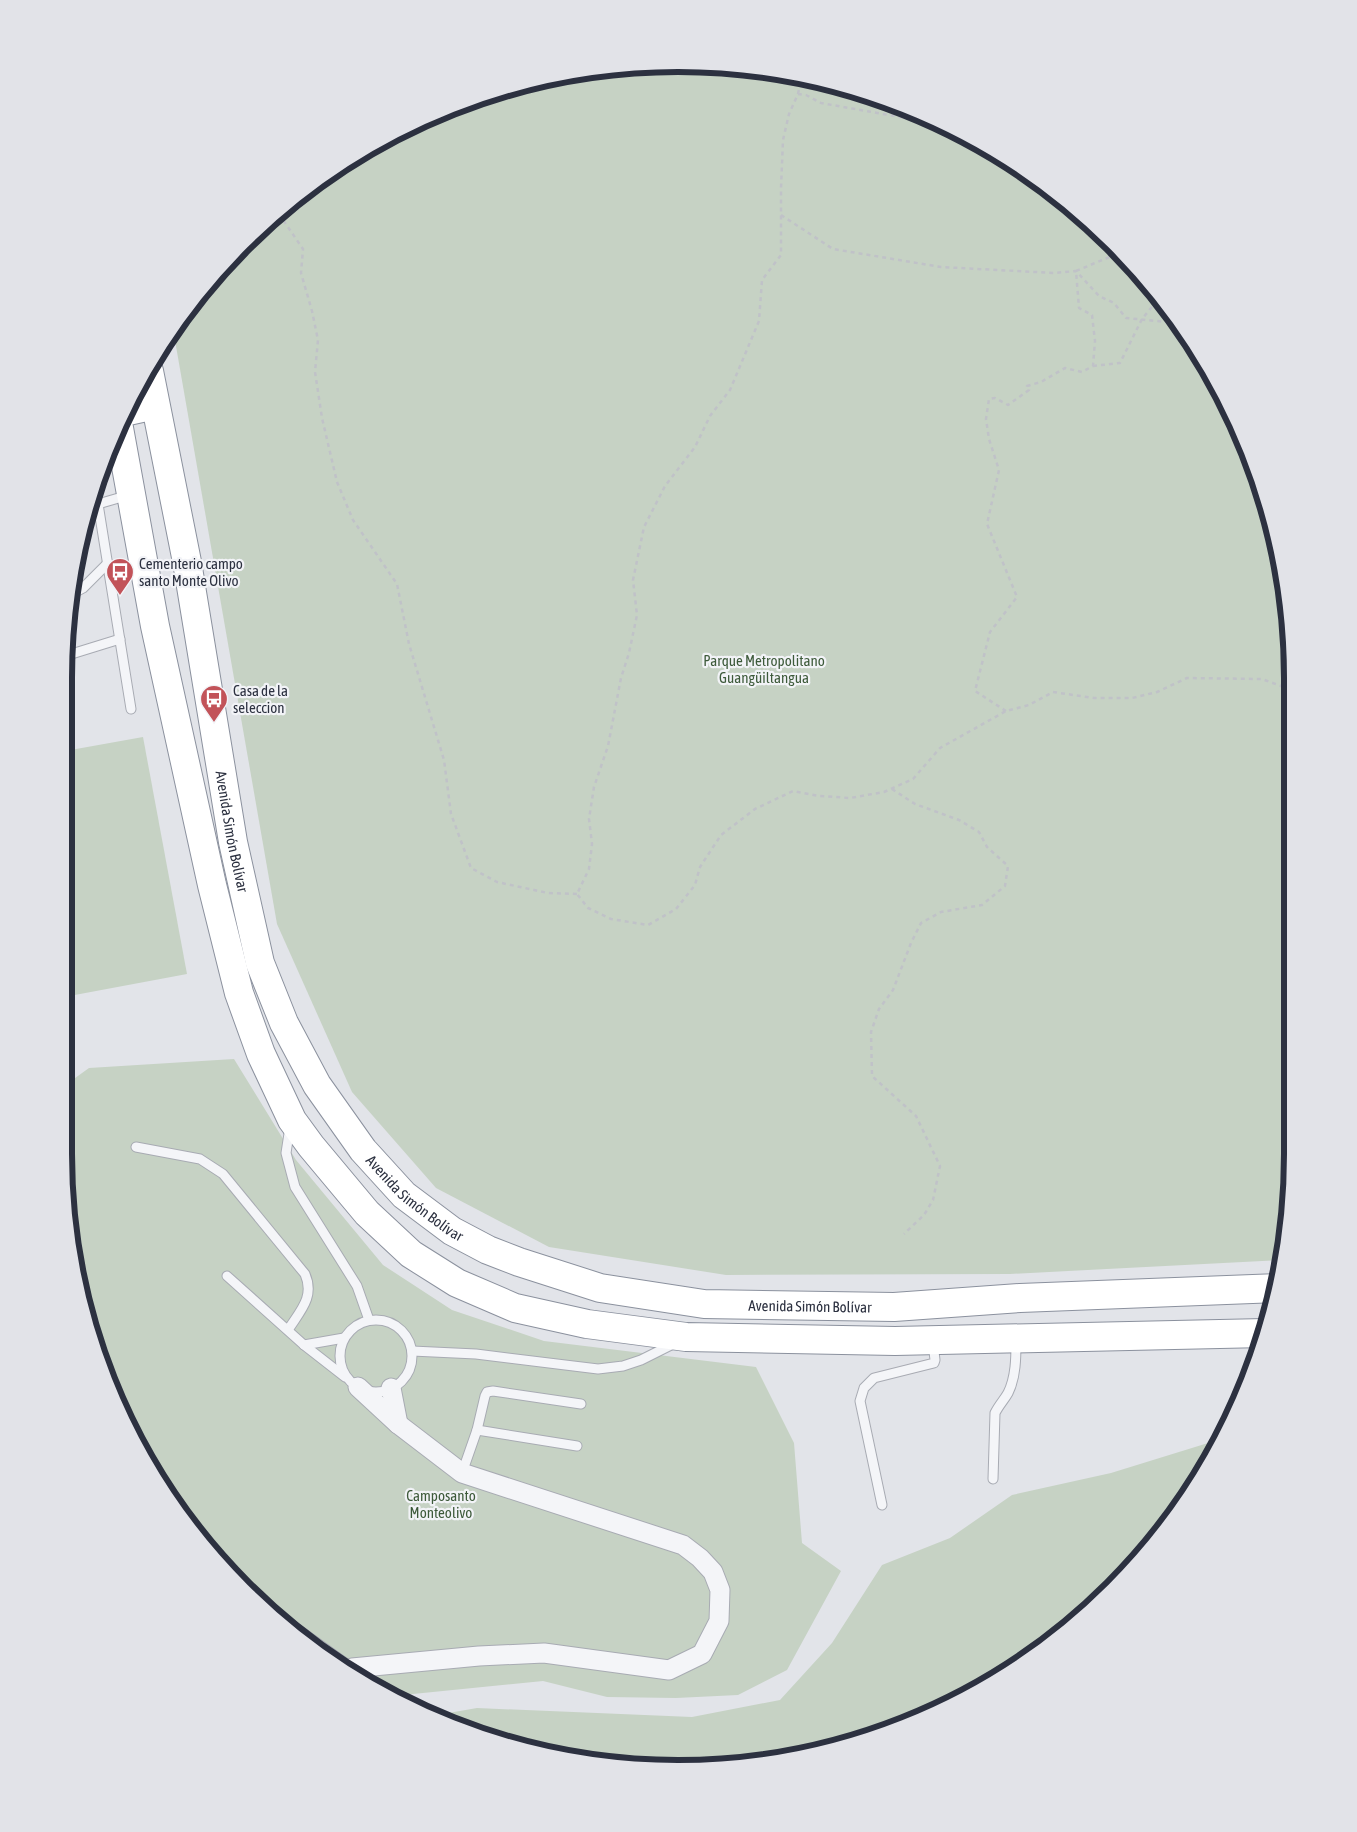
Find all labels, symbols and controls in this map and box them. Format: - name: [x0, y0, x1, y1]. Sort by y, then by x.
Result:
- place label: Cementerio campo santo Monte Olivo: [139, 555, 243, 589]
- bus stop icon: Cementerio campo santo Monte Olivo: [105, 557, 135, 596]
- park label: Parque Metropolitano Guangüiltangua: [703, 652, 825, 686]
- place label: Casa de la seleccion: [233, 682, 288, 716]
- bus stop icon: Casa de la seleccion: [199, 684, 229, 723]
- street label: Avenida Simón Bolívar: [213, 769, 253, 894]
- street label: Avenida Simón Bolívar: [363, 1151, 467, 1244]
- street label: Avenida Simón Bolívar: [748, 1296, 872, 1315]
- park label: Camposanto Monteolivo: [406, 1487, 476, 1521]

